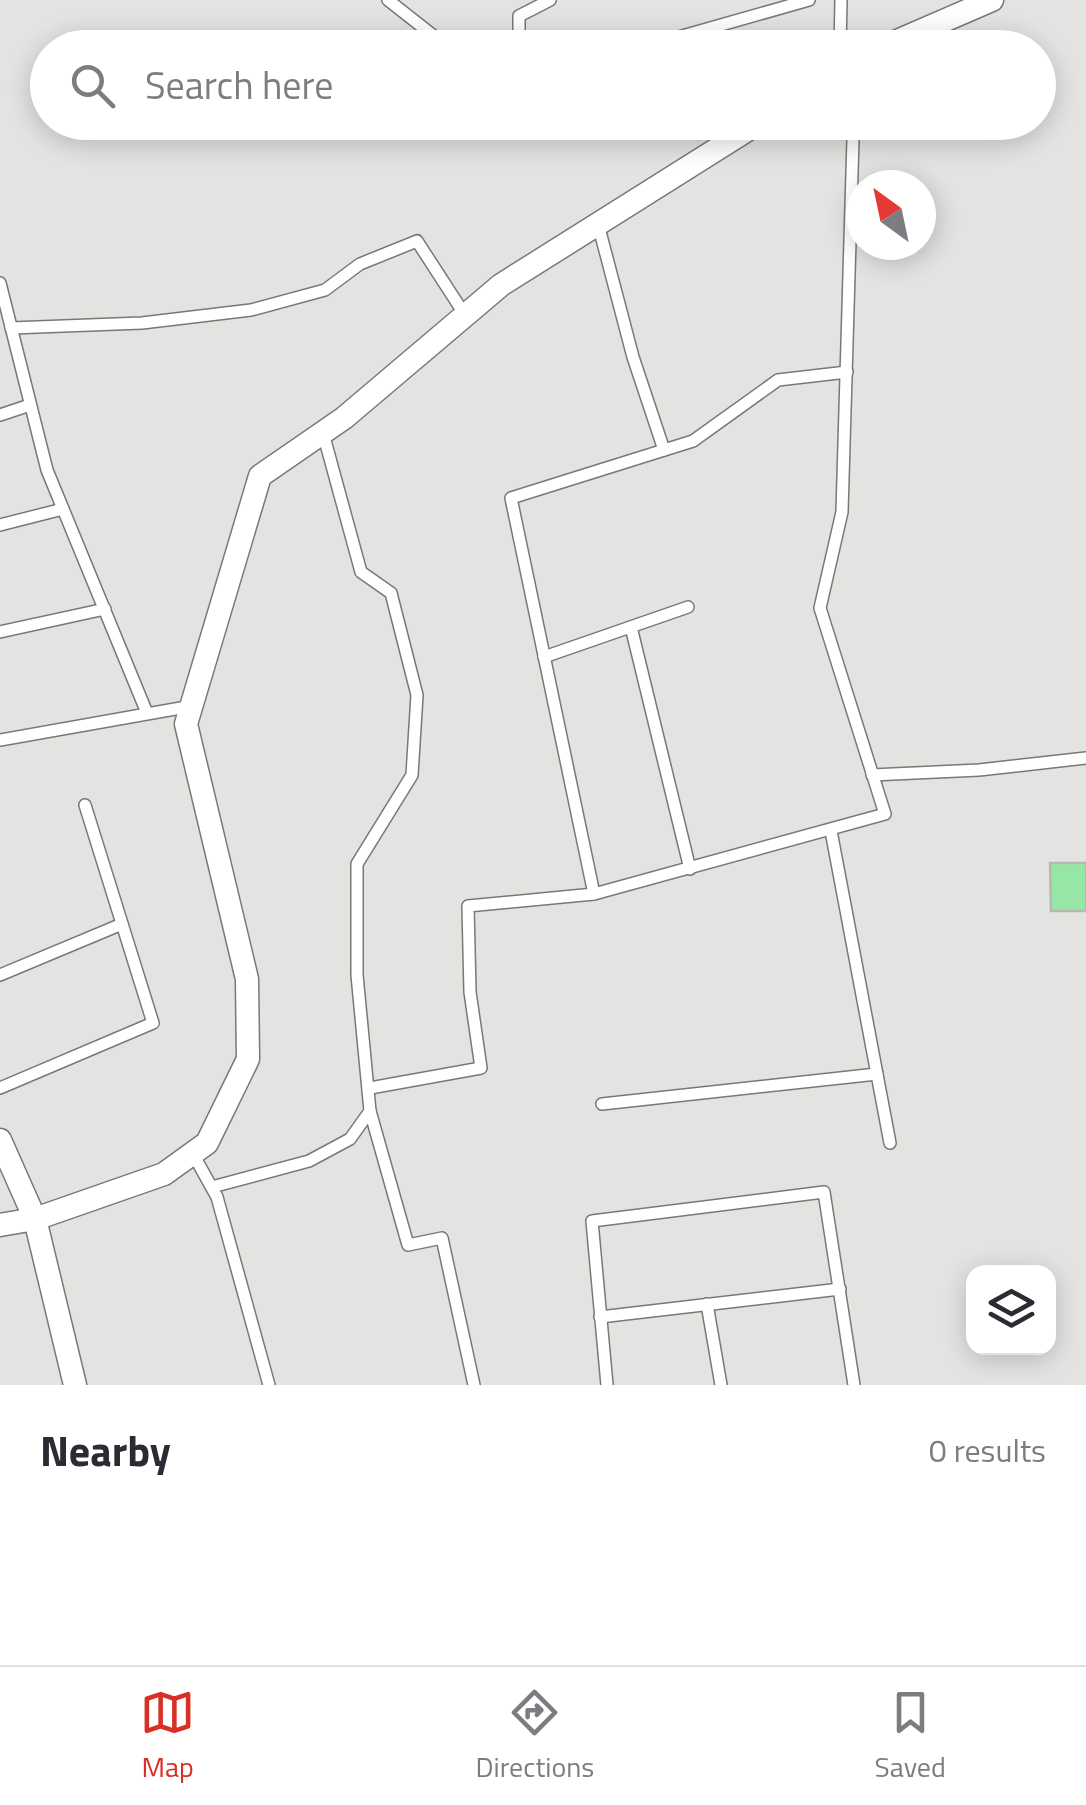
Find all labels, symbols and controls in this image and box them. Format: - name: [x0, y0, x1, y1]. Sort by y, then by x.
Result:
- search box: [30, 30, 1056, 140]
- text: Search here: [145, 56, 333, 114]
- icon: search: [65, 58, 120, 113]
- north arrow: [846, 170, 936, 260]
- map controls: [966, 1265, 1056, 1355]
- button: layers: [966, 1265, 1056, 1355]
- text: Nearby: [40, 1418, 171, 1482]
- text: 0 results: [929, 1426, 1046, 1474]
- tab: Map: [140, 1685, 195, 1788]
- tab: Directions: [475, 1685, 594, 1788]
- tab: Saved: [875, 1685, 946, 1788]

